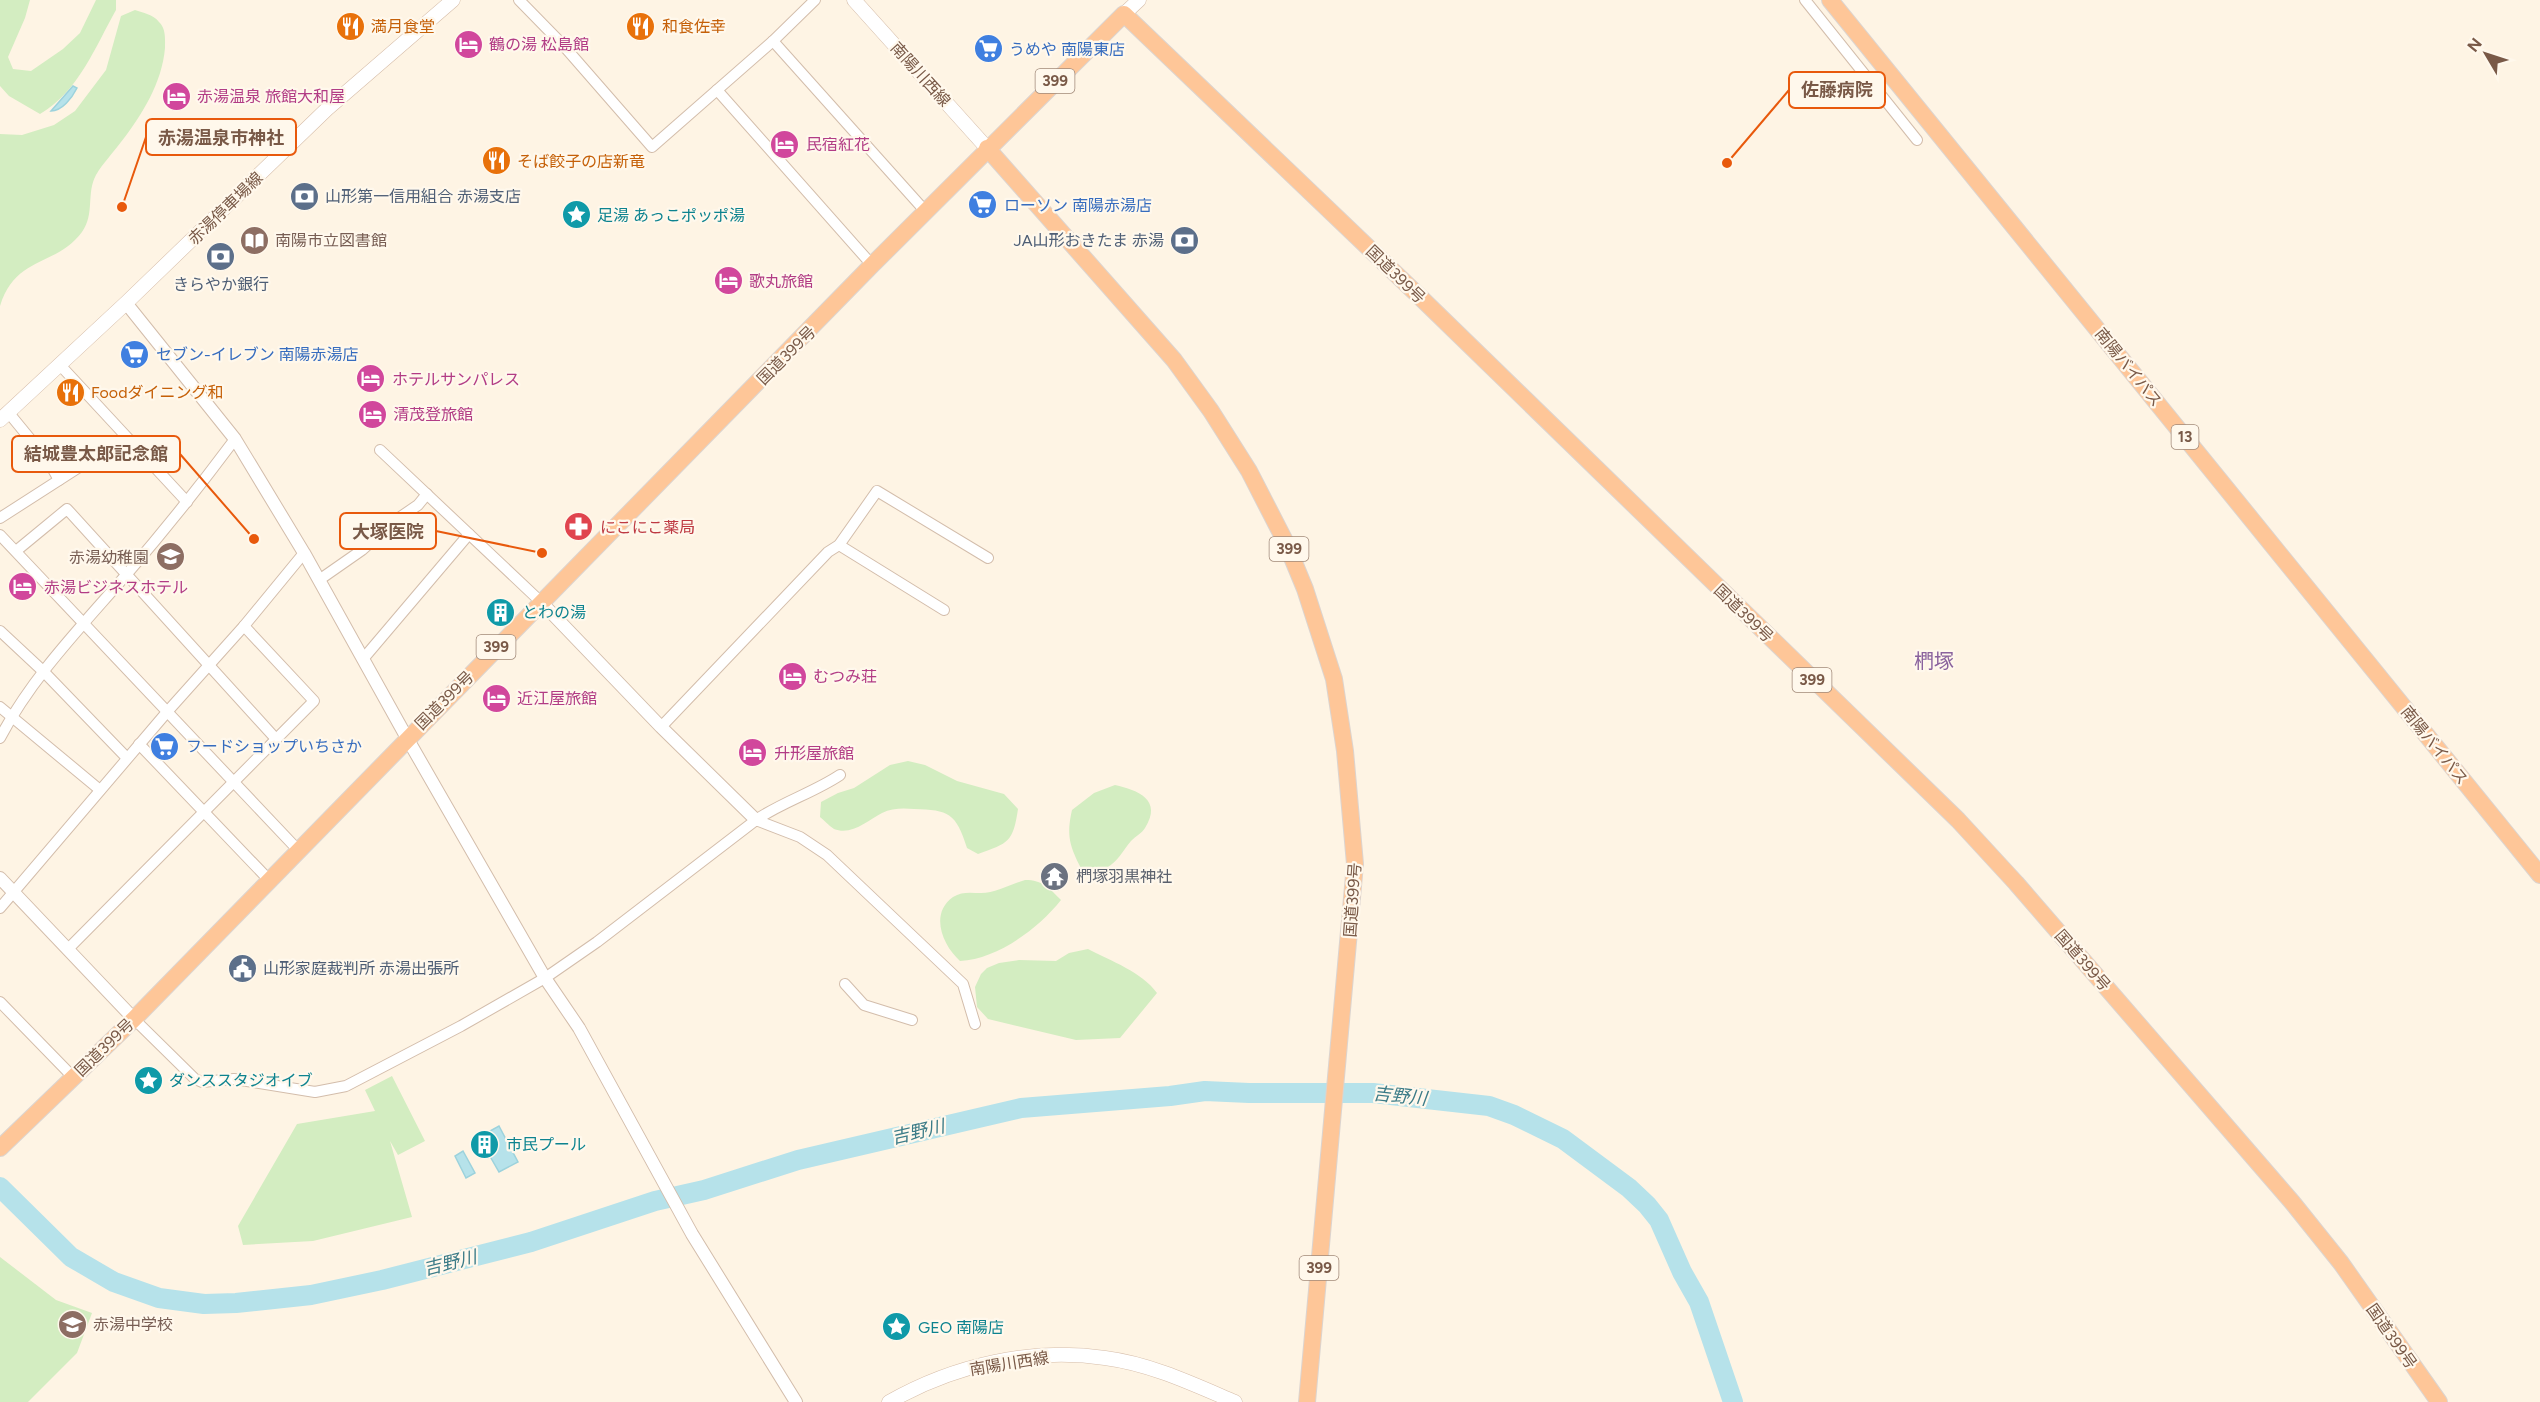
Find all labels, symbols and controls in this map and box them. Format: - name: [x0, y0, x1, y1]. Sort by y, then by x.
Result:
- restaurant icon: 満月食堂: [334, 10, 366, 42]
- restaurant icon: 和食佐幸: [625, 10, 657, 42]
- place label: 満月食堂: [371, 17, 435, 36]
- place label: 和食佐幸: [662, 17, 726, 36]
- north arrow: [2456, 24, 2516, 84]
- hotel icon: 鶴の湯 松島館: [452, 28, 484, 60]
- supermarket icon: うめや 南陽東店: [972, 33, 1004, 65]
- text: N: [2463, 34, 2486, 56]
- place label: 鶴の湯 松島館: [489, 35, 589, 54]
- street label: 南陽川西線: [887, 38, 954, 110]
- place label: うめや 南陽東店: [1009, 40, 1125, 59]
- road number: 399: [1036, 69, 1074, 93]
- callout: 佐藤病院: [1789, 72, 1885, 108]
- text: 佐藤病院: [1801, 79, 1873, 101]
- hotel icon: 赤湯温泉 旅館大和屋: [160, 80, 192, 112]
- place label: 赤湯温泉 旅館大和屋: [197, 87, 345, 106]
- callout: 赤湯温泉市神社: [146, 119, 296, 155]
- text: 赤湯温泉市神社: [158, 127, 284, 149]
- hotel icon: 民宿紅花: [769, 128, 801, 160]
- place label: 民宿紅花: [806, 135, 870, 154]
- restaurant icon: そば餃子の店新竜: [480, 145, 512, 177]
- place label: そば餃子の店新竜: [517, 152, 645, 171]
- street label: 赤湯停車場線: [184, 168, 266, 249]
- bank icon: 山形第一信用組合 赤湯支店: [288, 180, 320, 212]
- place label: 山形第一信用組合 赤湯支店: [325, 187, 521, 206]
- supermarket icon: ローソン 南陽赤湯店: [967, 189, 999, 221]
- place label: ローソン 南陽赤湯店: [1004, 196, 1152, 215]
- place icon: 足湯 あっこポッポ湯: [560, 199, 592, 231]
- place label: 足湯 あっこポッポ湯: [597, 206, 745, 225]
- library icon: 南陽市立図書館: [238, 224, 270, 256]
- bank icon: JA山形おきたま 赤湯: [1169, 224, 1201, 256]
- place label: 南陽市立図書館: [275, 231, 387, 250]
- place label: JA山形おきたま 赤湯: [1013, 231, 1164, 250]
- bank icon: きらやか銀行: [205, 240, 237, 272]
- street label: 国道399号: [1362, 242, 1429, 307]
- hotel icon: 歌丸旅館: [712, 265, 744, 297]
- place label: 歌丸旅館: [749, 272, 813, 291]
- place label: きらやか銀行: [173, 275, 269, 294]
- street label: 国道399号: [753, 322, 820, 389]
- street label: 南陽バイパス: [2091, 324, 2166, 410]
- supermarket icon: セブン-イレブン 南陽赤湯店: [119, 338, 151, 370]
- place label: セブン-イレブン 南陽赤湯店: [156, 345, 359, 364]
- hotel icon: ホテルサンパレス: [355, 363, 387, 395]
- place label: ホテルサンパレス: [392, 370, 520, 389]
- restaurant icon: Foodダイニング和: [54, 376, 86, 408]
- place label: Foodダイニング和: [91, 383, 224, 402]
- hotel icon: 清茂登旅館: [356, 398, 388, 430]
- place label: 清茂登旅館: [393, 405, 473, 424]
- road number: 13: [2172, 425, 2198, 449]
- callout: 結城豊太郎記念館: [12, 436, 180, 472]
- text: 結城豊太郎記念館: [24, 443, 168, 465]
- pharmacy icon: にこにこ薬局: [563, 511, 595, 543]
- callout: 大塚医院: [340, 513, 436, 549]
- place label: にこにこ薬局: [600, 518, 695, 537]
- text: 大塚医院: [352, 521, 424, 543]
- road number: 399: [1270, 537, 1308, 561]
- school or university icon: 赤湯幼稚園: [154, 541, 186, 573]
- place label: 赤湯幼稚園: [69, 548, 149, 567]
- hotel icon: 赤湯ビジネスホテル: [7, 571, 39, 603]
- place label: 赤湯ビジネスホテル: [44, 578, 188, 597]
- street label: 国道399号: [1710, 581, 1777, 646]
- building icon: とわの湯: [485, 596, 517, 628]
- place label: とわの湯: [522, 603, 586, 622]
- road number: 399: [476, 635, 516, 659]
- district label: 椚塚: [1914, 649, 1954, 673]
- hotel icon: むつみ荘: [776, 660, 808, 692]
- street label: 国道399号: [411, 667, 478, 734]
- place label: むつみ荘: [813, 667, 877, 686]
- road number: 399: [1792, 668, 1832, 692]
- hotel icon: 近江屋旅館: [480, 682, 512, 714]
- place label: 近江屋旅館: [517, 689, 597, 708]
- street label: 南陽バイパス: [2397, 702, 2472, 788]
- supermarket icon: フードショップいちさか: [149, 730, 181, 762]
- place label: フードショップいちさか: [186, 737, 362, 756]
- hotel icon: 升形屋旅館: [737, 737, 769, 769]
- place label: 升形屋旅館: [774, 744, 854, 763]
- temple icon: 椚塚羽黒神社: [1039, 860, 1071, 892]
- street label: 国道399号: [1340, 862, 1365, 938]
- place label: 椚塚羽黒神社: [1076, 867, 1172, 886]
- street label: 国道399号: [2051, 926, 2114, 995]
- public building icon: 山形家庭裁判所 赤湯出張所: [226, 952, 258, 984]
- place label: 山形家庭裁判所 赤湯出張所: [263, 959, 459, 978]
- street label: 国道399号: [71, 1015, 138, 1080]
- place icon: ダンススタジオイブ: [132, 1064, 164, 1096]
- place label: ダンススタジオイブ: [169, 1071, 313, 1090]
- water label: 吉野川: [1372, 1082, 1430, 1110]
- water label: 吉野川: [889, 1115, 949, 1149]
- building icon: 市民プール: [469, 1128, 501, 1160]
- place label: 市民プール: [506, 1135, 586, 1154]
- water label: 吉野川: [421, 1245, 481, 1280]
- road number: 399: [1300, 1256, 1338, 1280]
- street label: 国道399号: [2362, 1300, 2421, 1372]
- school or university icon: 赤湯中学校: [56, 1308, 88, 1340]
- place icon: GEO 南陽店: [881, 1311, 913, 1343]
- place label: 赤湯中学校: [93, 1315, 173, 1334]
- place label: GEO 南陽店: [918, 1318, 1004, 1337]
- street label: 南陽川西線: [968, 1348, 1050, 1379]

